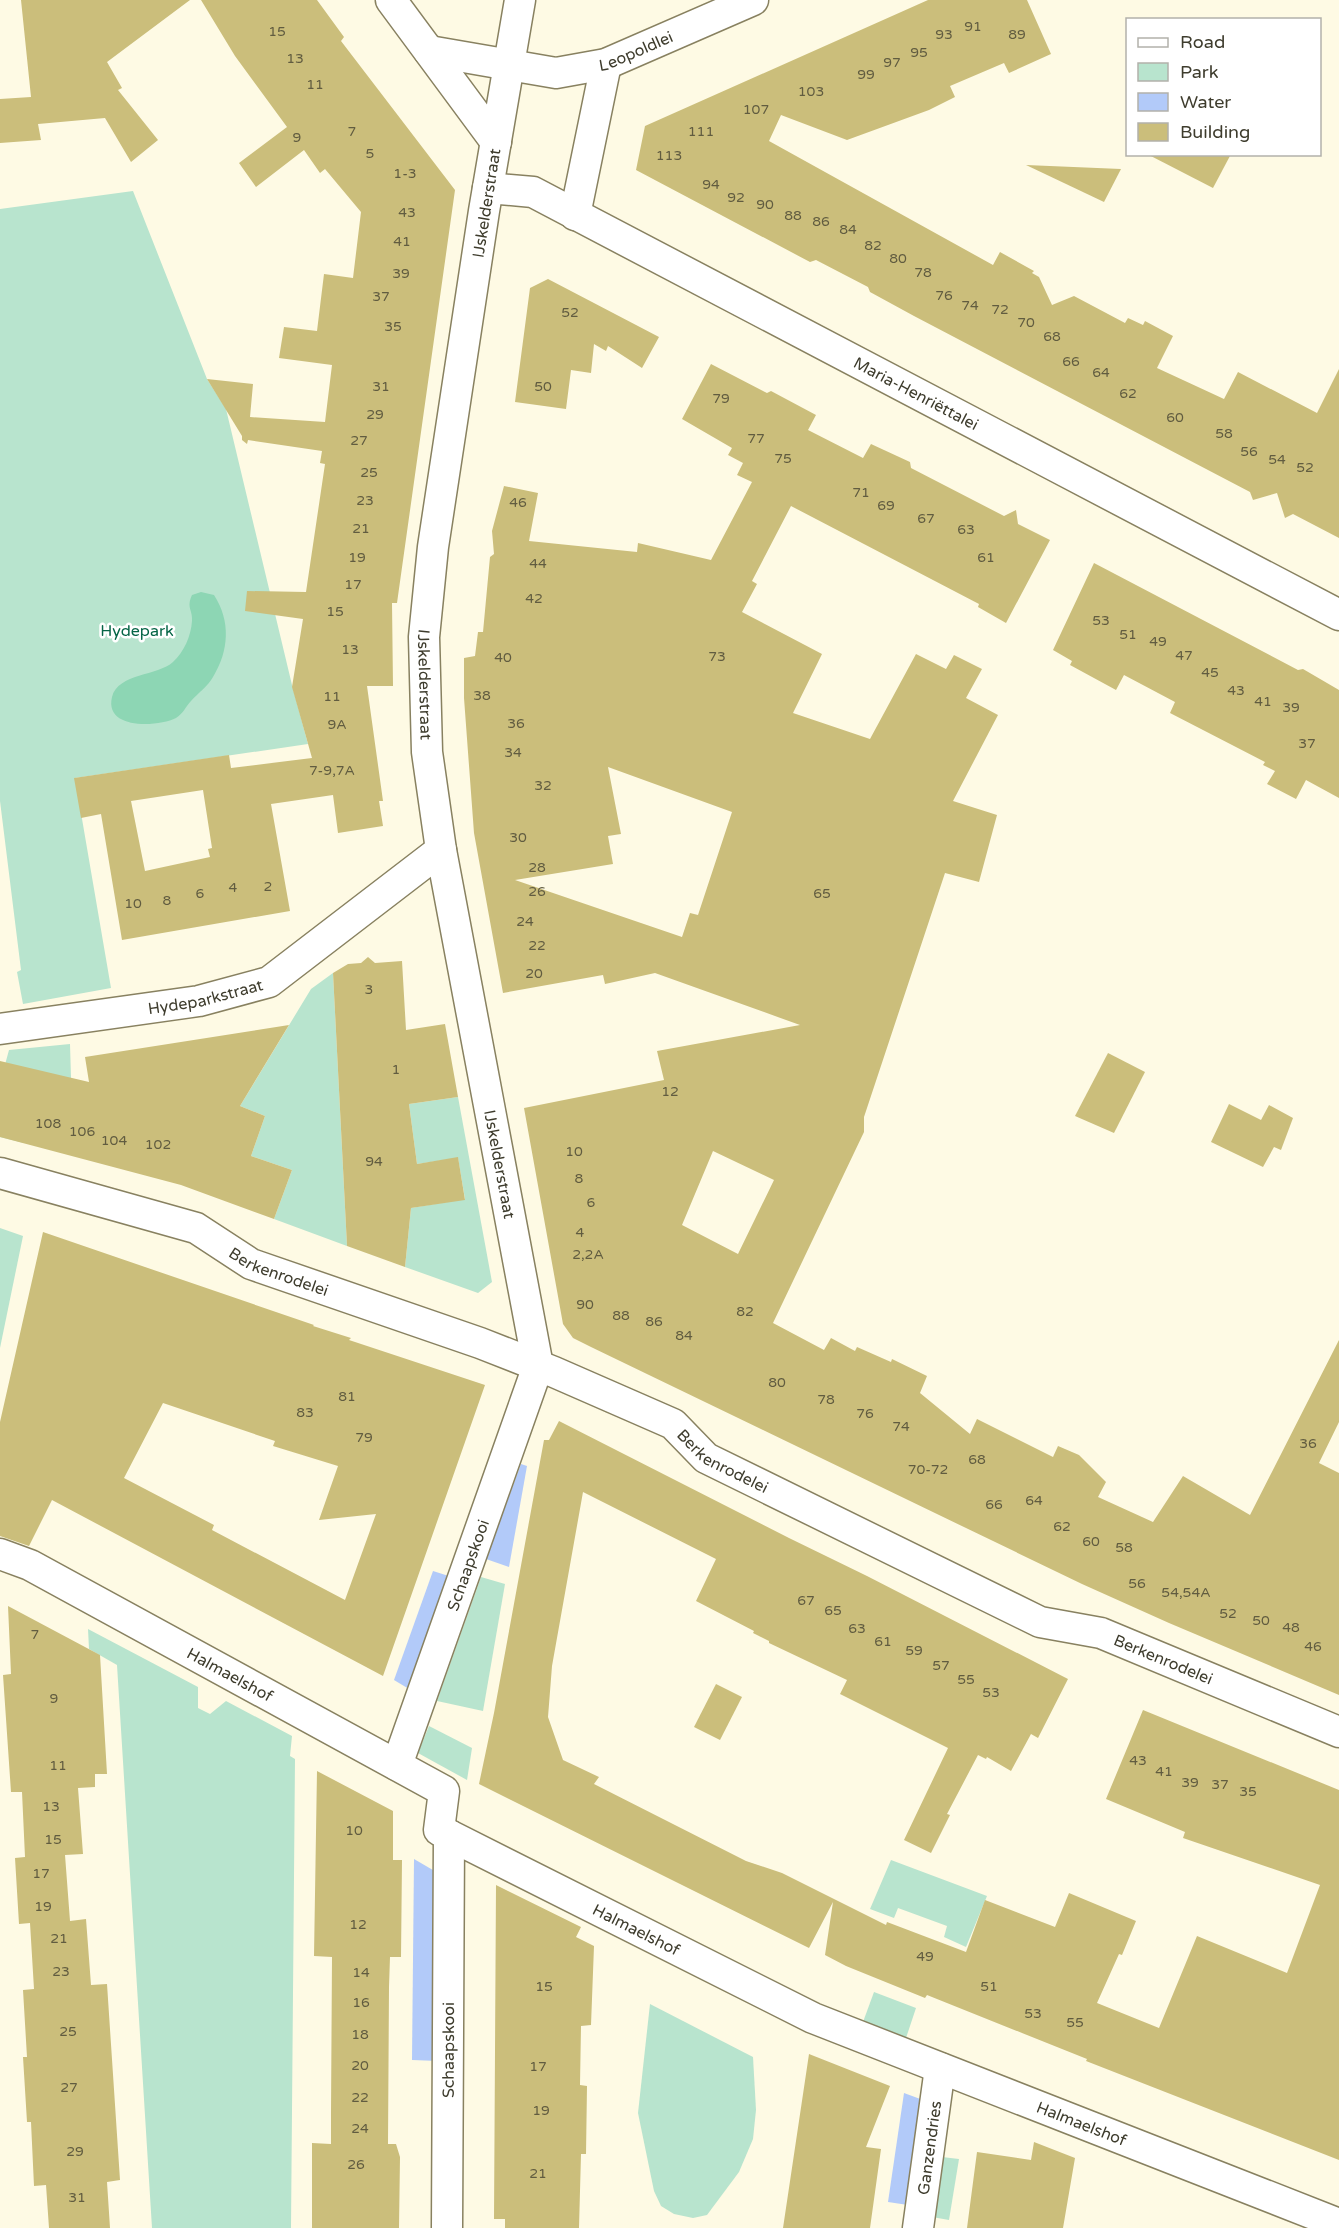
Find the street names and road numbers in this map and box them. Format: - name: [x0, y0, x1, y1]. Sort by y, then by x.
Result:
- street label: Leopoldlei: [597, 27, 676, 76]
- street label: IJskelderstraat: [468, 147, 505, 259]
- street label: Maria-Henriëttalei: [850, 353, 982, 435]
- street label: IJskelderstraat: [413, 628, 436, 740]
- street label: Hydeparkstraat: [147, 975, 265, 1019]
- street label: IJskelderstraat: [479, 1108, 519, 1220]
- street label: Berkenrodelei: [225, 1243, 331, 1301]
- street label: Berkenrodelei: [672, 1425, 771, 1498]
- street label: Schaapskooi: [443, 1517, 494, 1614]
- street label: Berkenrodelei: [1111, 1630, 1216, 1689]
- street label: Halmaelshof: [183, 1644, 277, 1707]
- street label: Halmaelshof: [589, 1900, 684, 1961]
- street label: Schaapskooi: [439, 2002, 459, 2098]
- street label: Halmaelshof: [1033, 2097, 1130, 2151]
- street label: Ganzendries: [914, 2100, 946, 2196]

